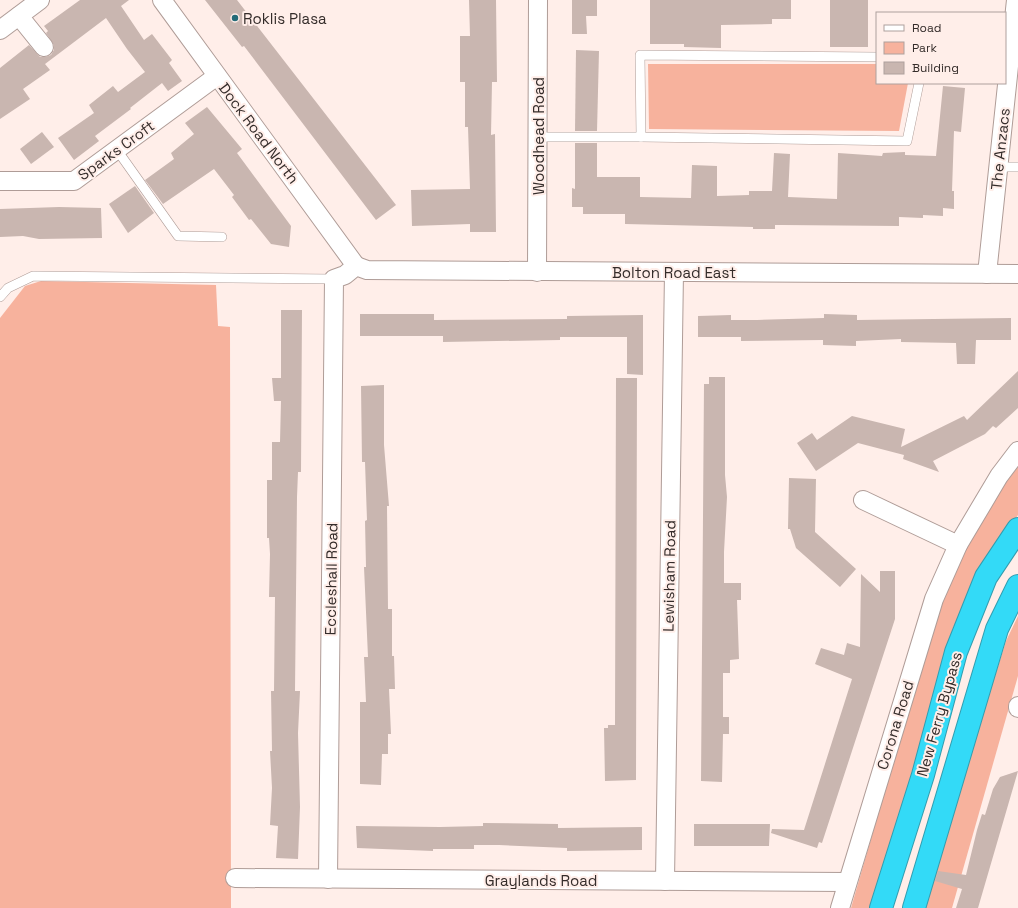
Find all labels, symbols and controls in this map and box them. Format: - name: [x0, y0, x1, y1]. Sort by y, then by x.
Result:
- place label: Roklis Plasa: [243, 9, 327, 28]
- legend: [876, 12, 1006, 84]
- marker: Roklis Plasa: [230, 13, 240, 23]
- text: Road: [912, 20, 941, 36]
- text: Park: [912, 40, 937, 56]
- text: Building: [912, 60, 959, 76]
- street label: Woodhead Road: [529, 77, 548, 195]
- street label: Dock Road North: [215, 79, 303, 187]
- street label: The Anzacs: [986, 107, 1014, 191]
- street label: Sparks Croft: [74, 116, 158, 184]
- street label: Bolton Road East: [612, 263, 736, 282]
- street label: Lewisham Road: [659, 520, 679, 632]
- street label: Eccleshall Road: [321, 522, 341, 636]
- street label: New Ferry Bypass: [912, 649, 966, 779]
- street label: Corona Road: [872, 678, 918, 772]
- street label: Graylands Road: [485, 871, 597, 890]

